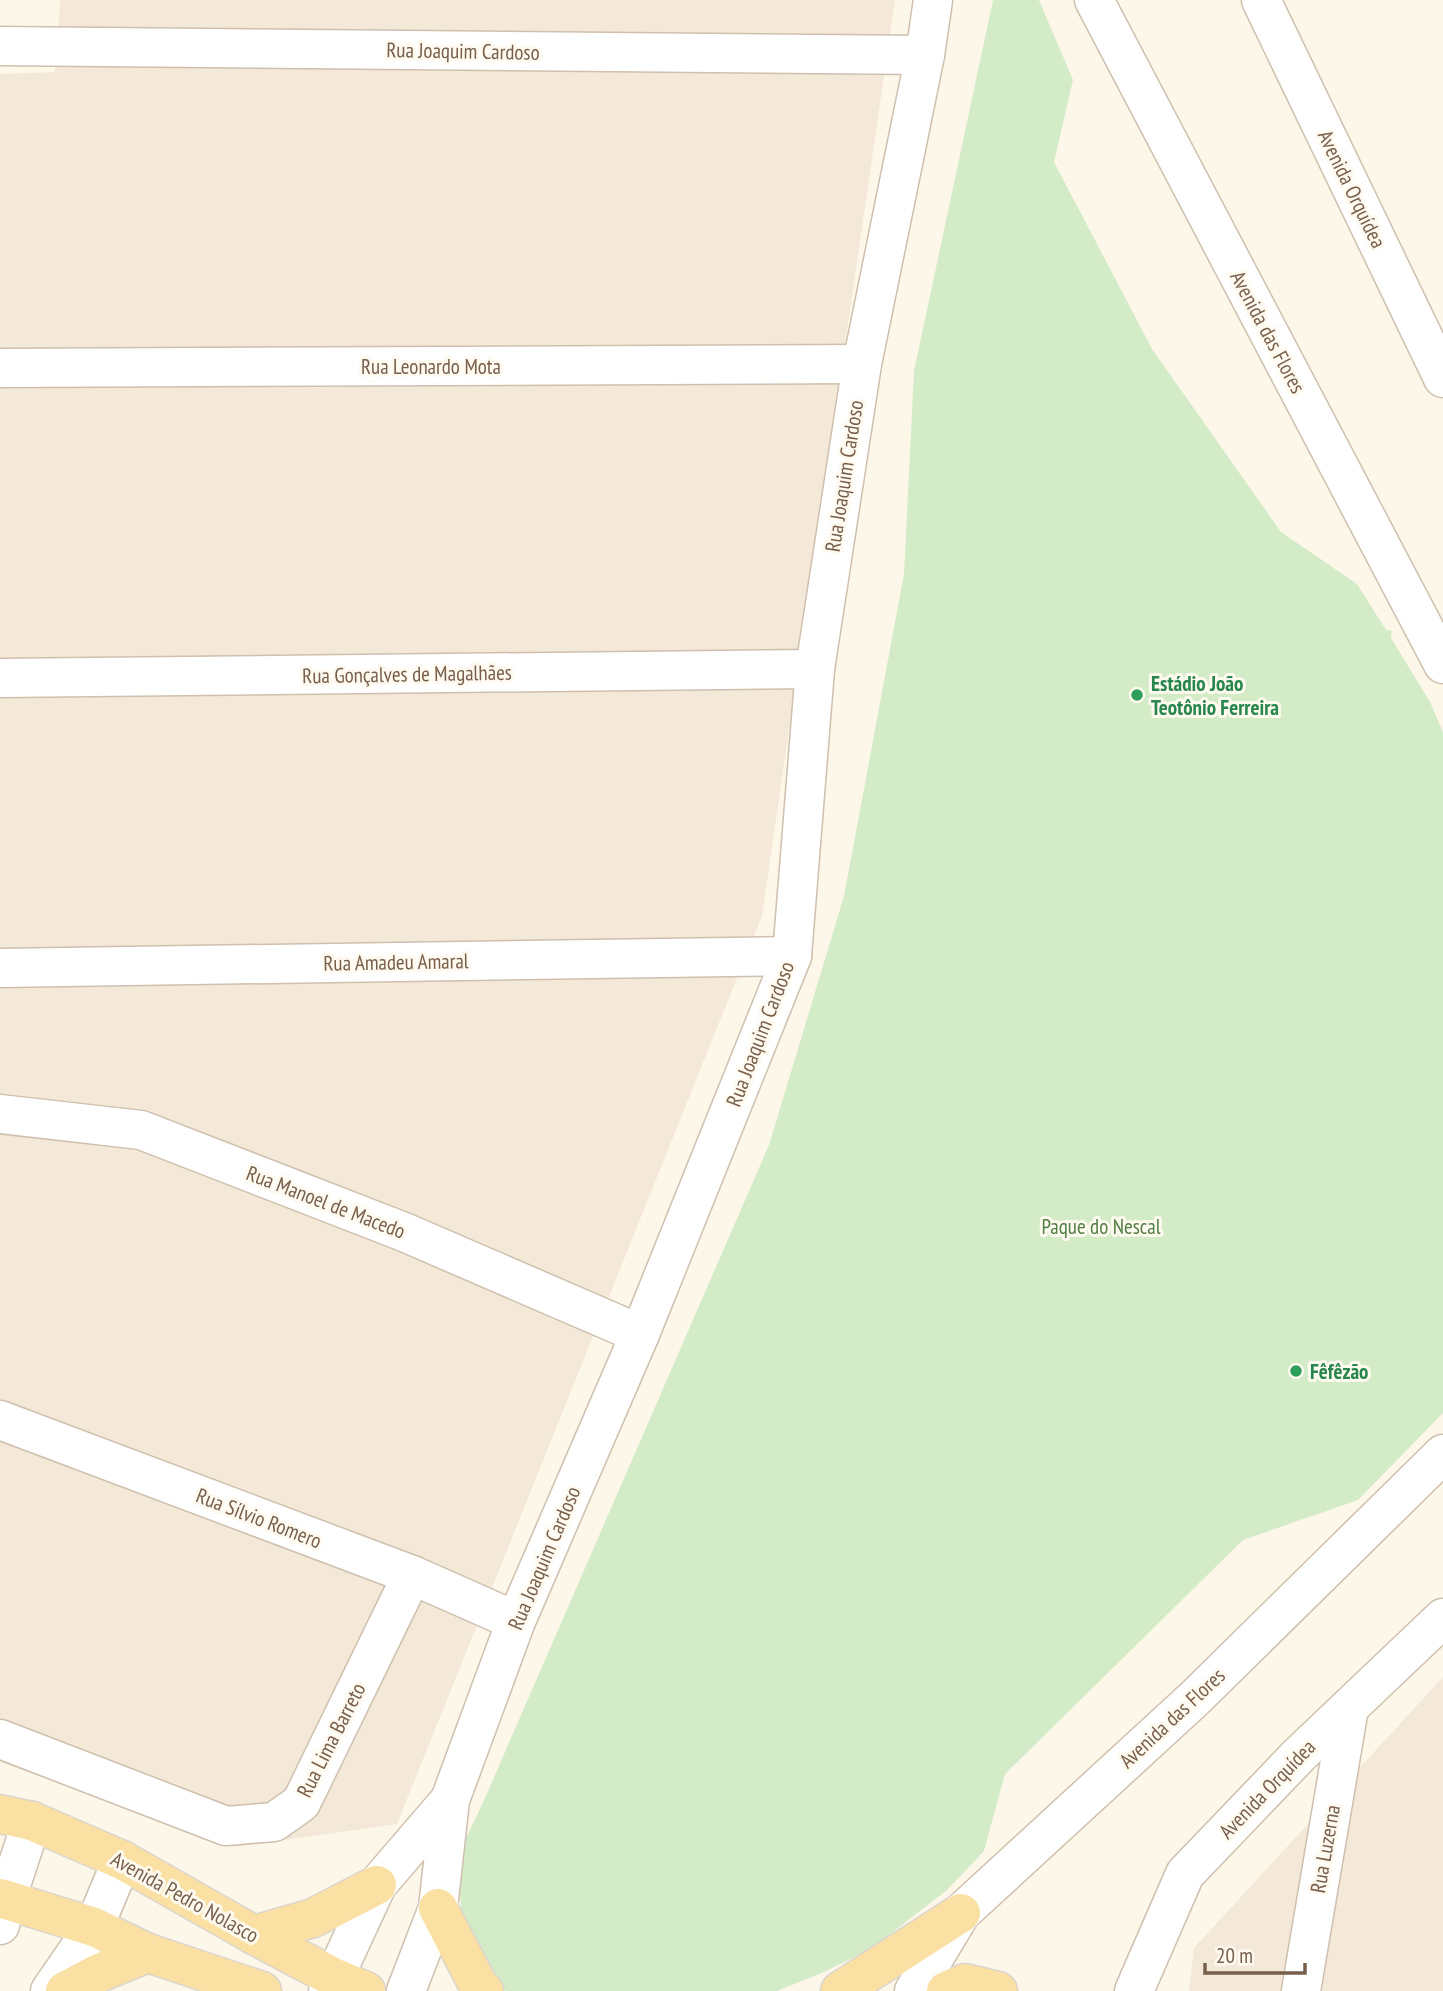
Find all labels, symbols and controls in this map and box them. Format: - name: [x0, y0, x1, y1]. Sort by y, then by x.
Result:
- street label: Rua Joaquim Cardoso: [386, 36, 540, 66]
- street label: Avenida Orquídea: [1312, 126, 1392, 252]
- street label: Avenida das Flores: [1224, 266, 1312, 398]
- street label: Rua Leonardo Mota: [361, 353, 501, 380]
- street label: Rua Joaquim Cardoso: [819, 398, 869, 554]
- street label: Rua Gonçalves de Magalhães: [302, 659, 512, 689]
- place label: Estádio João Teotônio Ferreira: [1151, 670, 1279, 721]
- marker: Estádio João Teotônio Ferreira: [1129, 687, 1145, 703]
- street label: Rua Amadeu Amaral: [323, 947, 469, 977]
- street label: Rua Joaquim Cardoso: [720, 958, 800, 1110]
- street label: Rua Manoel de Macedo: [243, 1159, 409, 1245]
- park label: Paque do Nescal: [1041, 1213, 1161, 1240]
- place label: Fêfêzão: [1310, 1358, 1368, 1385]
- marker: Fêfêzão: [1288, 1363, 1304, 1379]
- street label: Rua Sílvio Romero: [192, 1482, 326, 1554]
- street label: Rua Joaquim Cardoso: [502, 1482, 586, 1634]
- street label: Avenida das Flores: [1113, 1662, 1231, 1774]
- street label: Rua Lima Barreto: [291, 1678, 371, 1802]
- street label: Avenida Orquídea: [1213, 1734, 1321, 1844]
- street label: Rua Luzerna: [1304, 1803, 1346, 1895]
- street label: Avenida Pedro Nolasco: [106, 1845, 264, 1949]
- scale bar: [1205, 1932, 1305, 1976]
- text: 20 m: [1216, 1942, 1253, 1969]

